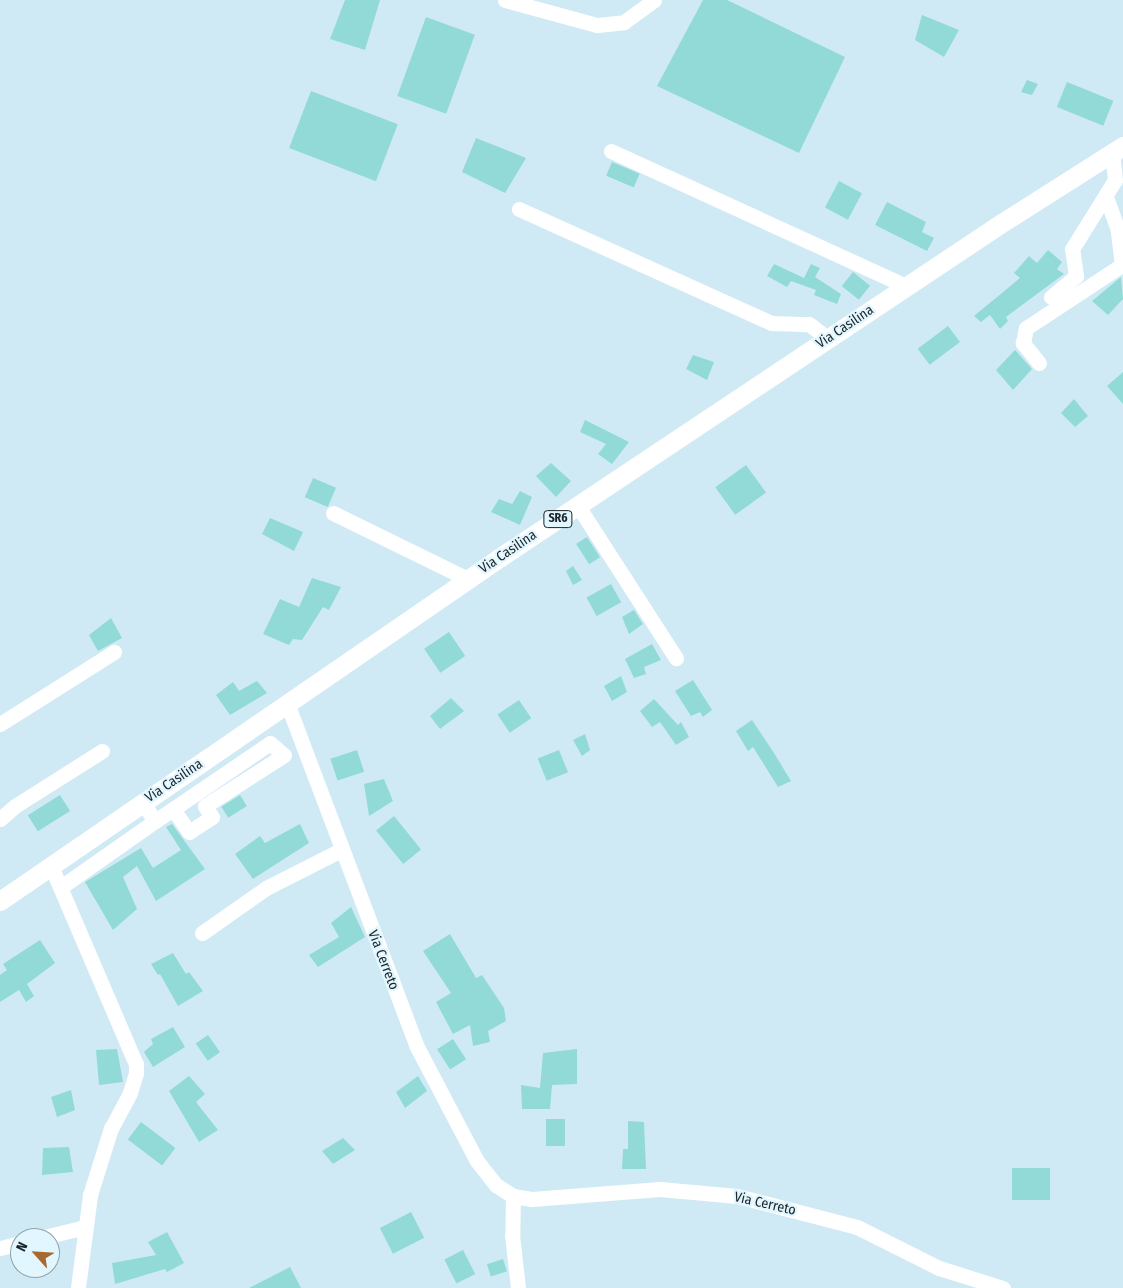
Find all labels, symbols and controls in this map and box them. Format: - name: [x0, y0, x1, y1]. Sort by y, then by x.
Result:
- street label: Via Casilina: [813, 302, 877, 352]
- road number: SR6: [543, 509, 573, 528]
- street label: Via Casilina: [476, 527, 540, 577]
- street label: Via Casilina: [142, 756, 206, 806]
- street label: Via Cerreto: [364, 928, 402, 992]
- street label: Via Cerreto: [733, 1189, 797, 1219]
- north arrow: [10, 1228, 60, 1278]
- text: N: [12, 1239, 31, 1254]

